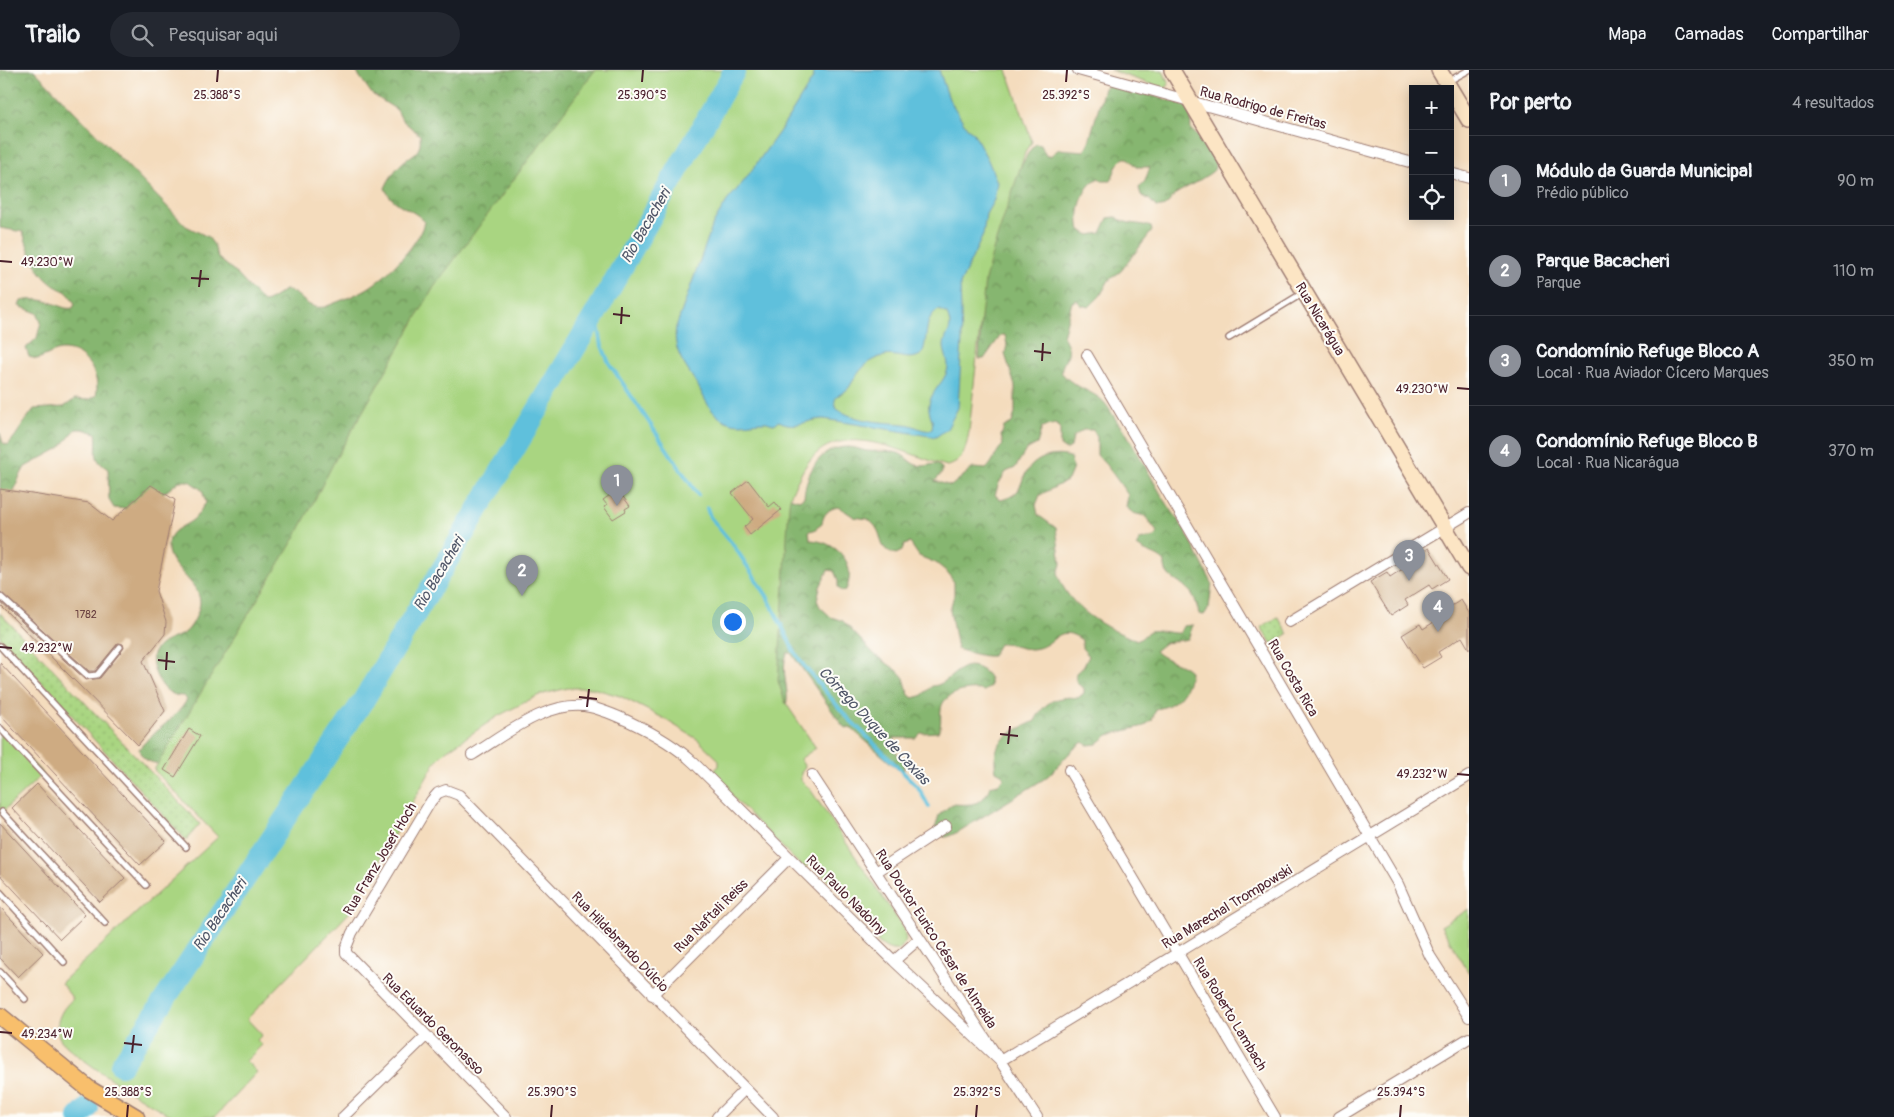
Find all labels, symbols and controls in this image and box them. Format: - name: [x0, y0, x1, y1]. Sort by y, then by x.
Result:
- search box: [110, 12, 460, 57]
- text: Trailo: [25, 20, 80, 49]
- icon: search: [128, 21, 156, 49]
- text: Pesquisar aqui: [168, 23, 277, 47]
- text: Mapa: [1608, 23, 1646, 46]
- text: Camadas: [1674, 23, 1744, 46]
- text: Compartilhar: [1772, 23, 1869, 46]
- street label: Rua Rodrigo de Freitas: [1198, 83, 1329, 133]
- map controls: [1409, 85, 1454, 220]
- button: +: [1409, 85, 1454, 130]
- text: 25.388°S: [194, 88, 240, 103]
- text: 25.390°S: [617, 88, 667, 103]
- text: 25.392°S: [1042, 88, 1090, 103]
- text: Por perto: [1489, 89, 1571, 116]
- text: 4 resultados: [1792, 93, 1874, 113]
- button: −: [1409, 130, 1454, 175]
- text: Módulo da Guarda Municipal: [1536, 159, 1752, 183]
- text: 1: [1502, 171, 1508, 191]
- text: 90 m: [1837, 171, 1874, 191]
- button: locate: [1409, 175, 1454, 220]
- water label: Rio Bacacheri: [617, 183, 676, 267]
- text: Prédio público: [1536, 183, 1629, 203]
- text: Parque Bacacheri: [1536, 249, 1669, 273]
- text: 49.230°W: [21, 255, 73, 270]
- text: 2: [1501, 261, 1509, 281]
- text: 110 m: [1833, 261, 1874, 281]
- text: Parque: [1536, 273, 1581, 293]
- street label: Rua Nicarágua: [1291, 279, 1349, 359]
- text: Condomínio Refuge Bloco A: [1536, 339, 1759, 363]
- text: 3: [1501, 351, 1509, 371]
- text: 350 m: [1828, 351, 1874, 371]
- text: Local · Rua Aviador Cícero Marques: [1536, 363, 1769, 383]
- text: 49.230°W: [1396, 382, 1448, 397]
- text: Condomínio Refuge Bloco B: [1536, 429, 1758, 453]
- text: 4: [1500, 441, 1510, 461]
- text: 370 m: [1828, 441, 1874, 461]
- text: Local · Rua Nicarágua: [1536, 453, 1679, 473]
- pin: 1: [601, 465, 633, 506]
- water label: Rio Bacacheri: [410, 532, 470, 614]
- pin: 3: [1393, 540, 1425, 581]
- pin: 2: [506, 555, 538, 596]
- pin: 4: [1422, 591, 1454, 632]
- house number: 1782: [75, 608, 97, 621]
- your location: [720, 609, 746, 635]
- street label: Rua Costa Rica: [1264, 636, 1322, 720]
- text: 49.232°W: [21, 641, 73, 656]
- water label: Córrego Duque de Caxias: [814, 663, 935, 791]
- text: 49.232°W: [1396, 767, 1448, 782]
- street label: Rua Franz Josef Hoch: [340, 799, 420, 919]
- street label: Rua Doutor Eurico César de Almeida: [872, 846, 1000, 1032]
- street label: Rua Paulo Nadolny: [802, 851, 890, 939]
- street label: Rua Marechal Trompowski: [1159, 861, 1296, 953]
- water label: Rio Bacacheri: [189, 873, 252, 955]
- street label: Rua Naftali Reiss: [671, 875, 752, 956]
- street label: Rua Hildebrando Dúlcio: [568, 888, 673, 996]
- street label: Rua Roberto Lambach: [1189, 954, 1271, 1074]
- street label: Rua Eduardo Geronasso: [379, 970, 488, 1079]
- text: 49.234°W: [21, 1027, 73, 1042]
- text: 25.388°S: [105, 1085, 151, 1100]
- text: 25.390°S: [527, 1085, 577, 1100]
- text: 25.392°S: [953, 1085, 1001, 1100]
- text: 25.394°S: [1377, 1085, 1425, 1100]

